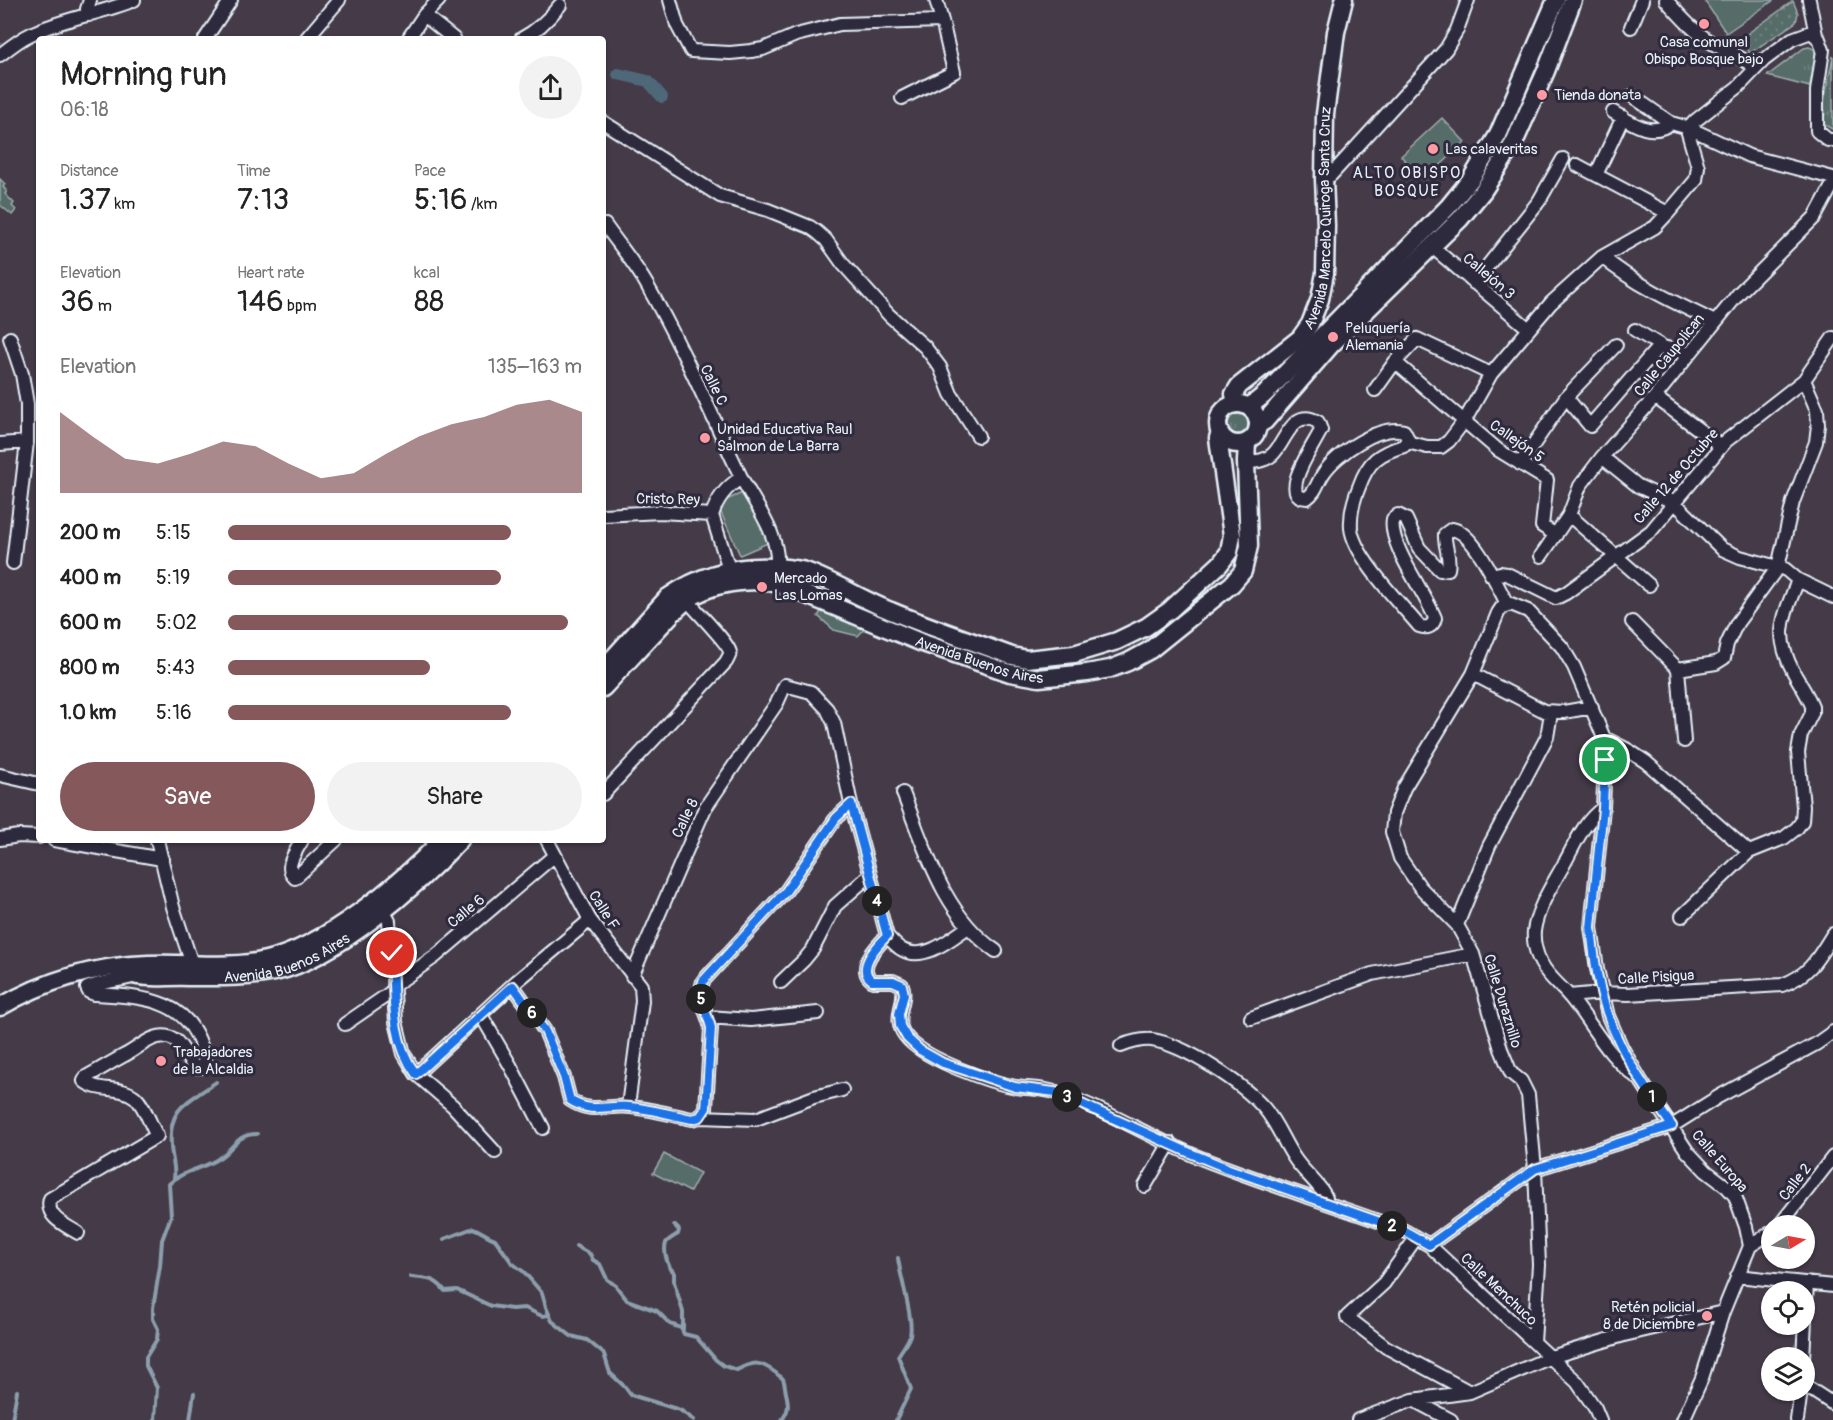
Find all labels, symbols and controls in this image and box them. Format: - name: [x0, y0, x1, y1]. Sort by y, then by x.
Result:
- marker: Casa comunal Obispo Bosque bajo: [1697, 17, 1711, 31]
- place label: Casa comunal Obispo Bosque bajo: [1645, 33, 1763, 69]
- text: Morning run: [60, 54, 227, 95]
- button: share: [519, 56, 582, 119]
- place label: Tienda donata: [1554, 86, 1641, 105]
- marker: Tienda donata: [1535, 88, 1549, 102]
- text: 06:18: [60, 97, 109, 122]
- street label: Avenida Marcelo Quiroga Santa Cruz: [1300, 105, 1336, 334]
- place label: Las calaveritas: [1445, 140, 1538, 159]
- marker: Las calaveritas: [1426, 142, 1440, 156]
- text: Distance: [60, 161, 119, 181]
- text: Time: [237, 161, 270, 181]
- text: Pace: [414, 161, 446, 181]
- district label: ALTO OBISPO BOSQUE: [1352, 163, 1462, 201]
- text: 1.37: [60, 181, 111, 218]
- text: 7:13: [237, 181, 289, 218]
- text: 5:16: [414, 181, 467, 218]
- text: km: [111, 194, 135, 214]
- text: /km: [467, 194, 498, 214]
- street label: Callejón 3: [1459, 249, 1519, 304]
- text: Elevation: [60, 263, 121, 283]
- text: Heart rate: [237, 263, 304, 283]
- text: kcal: [414, 263, 440, 283]
- text: 36: [60, 283, 94, 320]
- text: 146: [237, 283, 284, 320]
- text: 88: [414, 283, 444, 320]
- text: m: [94, 296, 112, 316]
- text: bpm: [284, 296, 317, 316]
- street label: Calle Caupolican: [1630, 310, 1709, 401]
- place label: Peluquería Alemania: [1345, 319, 1410, 355]
- marker: Peluquería Alemania: [1326, 330, 1340, 344]
- text: Elevation: [60, 354, 136, 379]
- text: 135–163 m: [488, 354, 582, 379]
- street label: Calle C: [696, 362, 732, 409]
- street label: Callejón 5: [1486, 416, 1548, 467]
- place label: Unidad Educativa Raul Salmon de La Barra: [717, 420, 852, 456]
- street label: Calle 12 de Octubre: [1630, 424, 1723, 528]
- marker: Unidad Educativa Raul Salmon de La Barra: [698, 431, 712, 445]
- street label: Cristo Rey: [636, 489, 701, 510]
- text: 200 m: [60, 520, 121, 545]
- text: 5:15: [156, 520, 191, 545]
- text: 400 m: [60, 565, 121, 590]
- text: 5:19: [156, 565, 190, 590]
- place label: Mercado Las Lomas: [774, 569, 843, 605]
- marker: Mercado Las Lomas: [755, 580, 769, 594]
- text: 600 m: [60, 610, 121, 635]
- text: 5:02: [156, 610, 197, 635]
- street label: Avenida Buenos Aires: [912, 632, 1044, 688]
- text: 800 m: [60, 655, 120, 680]
- text: 5:43: [156, 655, 195, 680]
- text: 1.0 km: [60, 700, 116, 725]
- text: 5:16: [156, 700, 192, 725]
- pin: [1579, 734, 1630, 785]
- icon: arrive: [1588, 743, 1621, 776]
- button: Save: [60, 762, 315, 831]
- button: Share: [327, 762, 582, 831]
- street label: Calle 8: [668, 795, 703, 841]
- pin: 4: [862, 886, 892, 916]
- street label: Calle F: [584, 887, 623, 934]
- street label: Calle 6: [444, 890, 489, 932]
- text: 4: [872, 891, 882, 911]
- pin: [366, 927, 417, 978]
- street label: Avenida Buenos Aires: [224, 929, 354, 987]
- icon: check: [375, 936, 408, 969]
- street label: Calle Duraznillo: [1479, 952, 1526, 1050]
- street label: Calle Pisigua: [1617, 966, 1695, 989]
- pin: 5: [686, 984, 716, 1014]
- text: 5: [697, 989, 705, 1009]
- pin: 6: [517, 998, 547, 1028]
- text: 6: [527, 1003, 537, 1023]
- place label: Trabajadores de la Alcaldia: [173, 1043, 253, 1079]
- marker: Trabajadores de la Alcaldia: [154, 1054, 168, 1068]
- pin: 3: [1052, 1082, 1082, 1112]
- pin: 1: [1637, 1082, 1667, 1112]
- text: 3: [1063, 1087, 1071, 1107]
- text: 1: [1649, 1087, 1655, 1107]
- street label: Calle Europa: [1687, 1126, 1752, 1197]
- street label: Calle 2: [1775, 1160, 1816, 1205]
- pin: 2: [1377, 1211, 1407, 1241]
- north arrow: [1761, 1215, 1815, 1269]
- map controls: [1761, 1215, 1815, 1401]
- text: 2: [1388, 1216, 1396, 1236]
- street label: Calle Menchuco: [1456, 1249, 1541, 1330]
- button: locate: [1761, 1281, 1815, 1335]
- place label: Retén policial 8 de Diciembre: [1603, 1298, 1696, 1334]
- marker: Retén policial 8 de Diciembre: [1700, 1309, 1714, 1323]
- button: layers: [1761, 1347, 1815, 1401]

